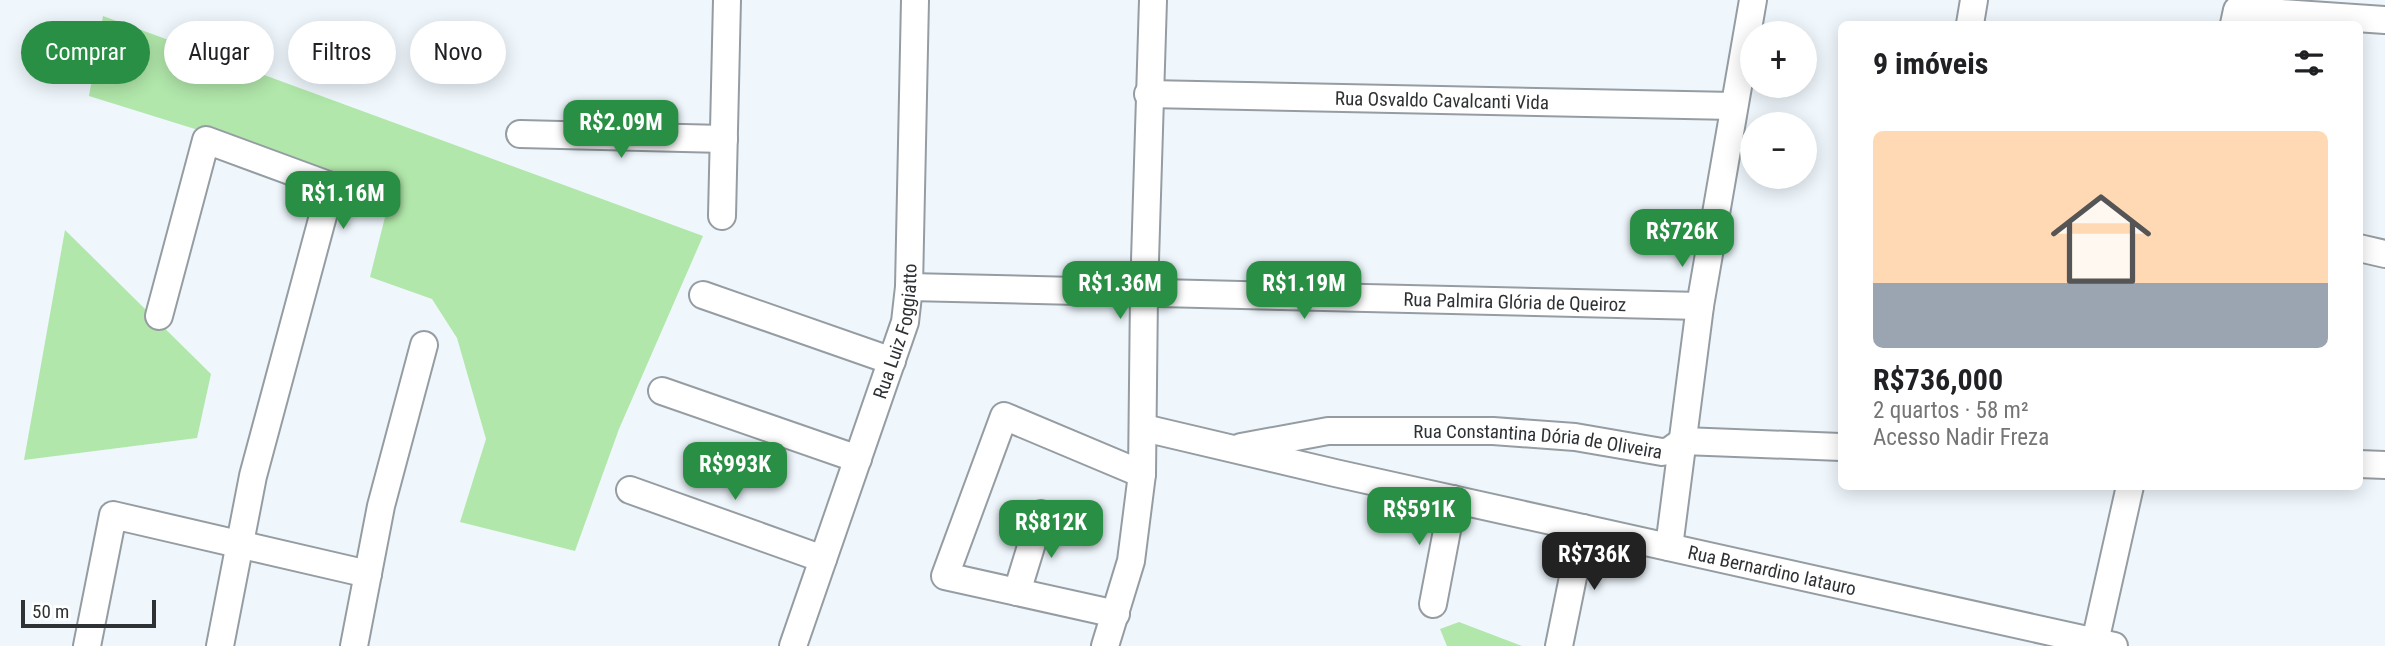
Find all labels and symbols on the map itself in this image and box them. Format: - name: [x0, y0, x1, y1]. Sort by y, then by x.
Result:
- street label: Rua Osvaldo Cavalcanti Vida: [1335, 87, 1549, 114]
- pin: R$2.09M: [556, 100, 686, 160]
- pin: R$1.16M: [278, 172, 408, 231]
- pin: R$726K: [1625, 210, 1739, 269]
- pin: R$1.36M: [1055, 262, 1185, 321]
- pin: R$1.19M: [1239, 262, 1369, 321]
- street label: Rua Luiz Foggiatto: [868, 263, 921, 402]
- street label: Rua Palmira Glória de Queiroz: [1403, 288, 1627, 316]
- street label: Rua Constantina Dória de Oliveira: [1413, 420, 1664, 464]
- pin: R$993K: [678, 442, 792, 502]
- pin: R$591K: [1362, 488, 1476, 547]
- pin: R$812K: [994, 500, 1108, 560]
- pin: R$736K: [1537, 532, 1651, 592]
- street label: Rua Bernardino Iatauro: [1686, 541, 1858, 600]
- scale bar: [21, 597, 156, 629]

